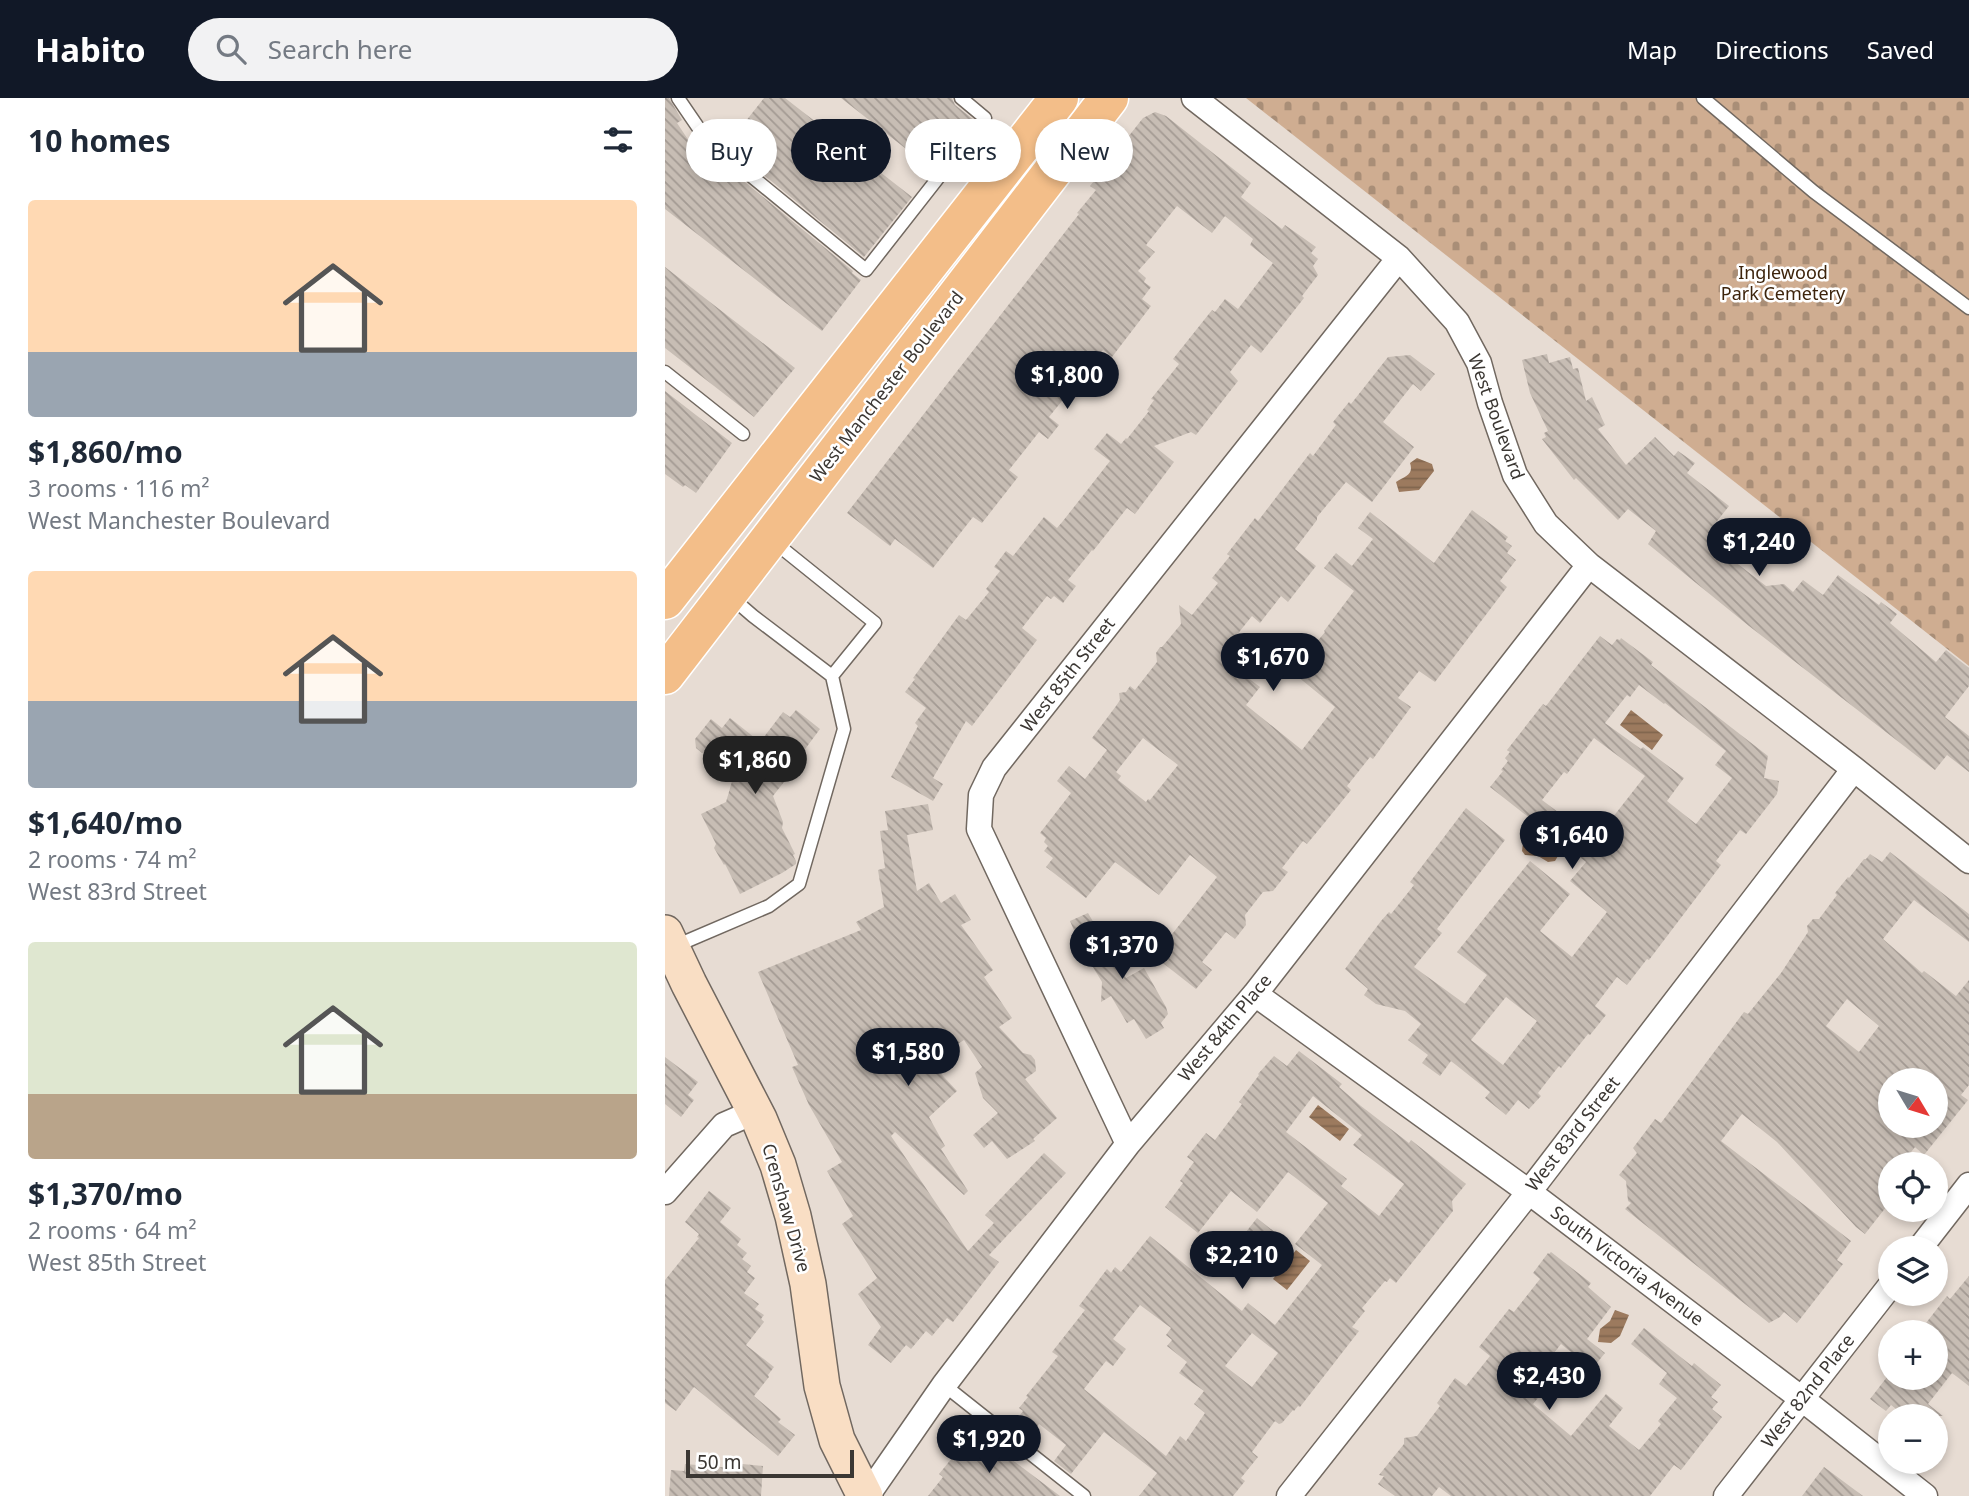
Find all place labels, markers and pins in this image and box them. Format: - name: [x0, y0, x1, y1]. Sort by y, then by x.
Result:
- pin: $1,800: [1010, 352, 1124, 411]
- pin: $1,240: [1702, 518, 1816, 578]
- pin: $1,670: [1216, 634, 1330, 693]
- pin: $1,860: [698, 736, 812, 796]
- pin: $1,640: [1515, 812, 1629, 871]
- pin: $1,370: [1065, 922, 1179, 981]
- pin: $1,580: [851, 1028, 965, 1088]
- pin: $2,210: [1185, 1232, 1299, 1291]
- pin: $2,430: [1492, 1352, 1606, 1412]
- pin: $1,920: [932, 1416, 1046, 1475]

